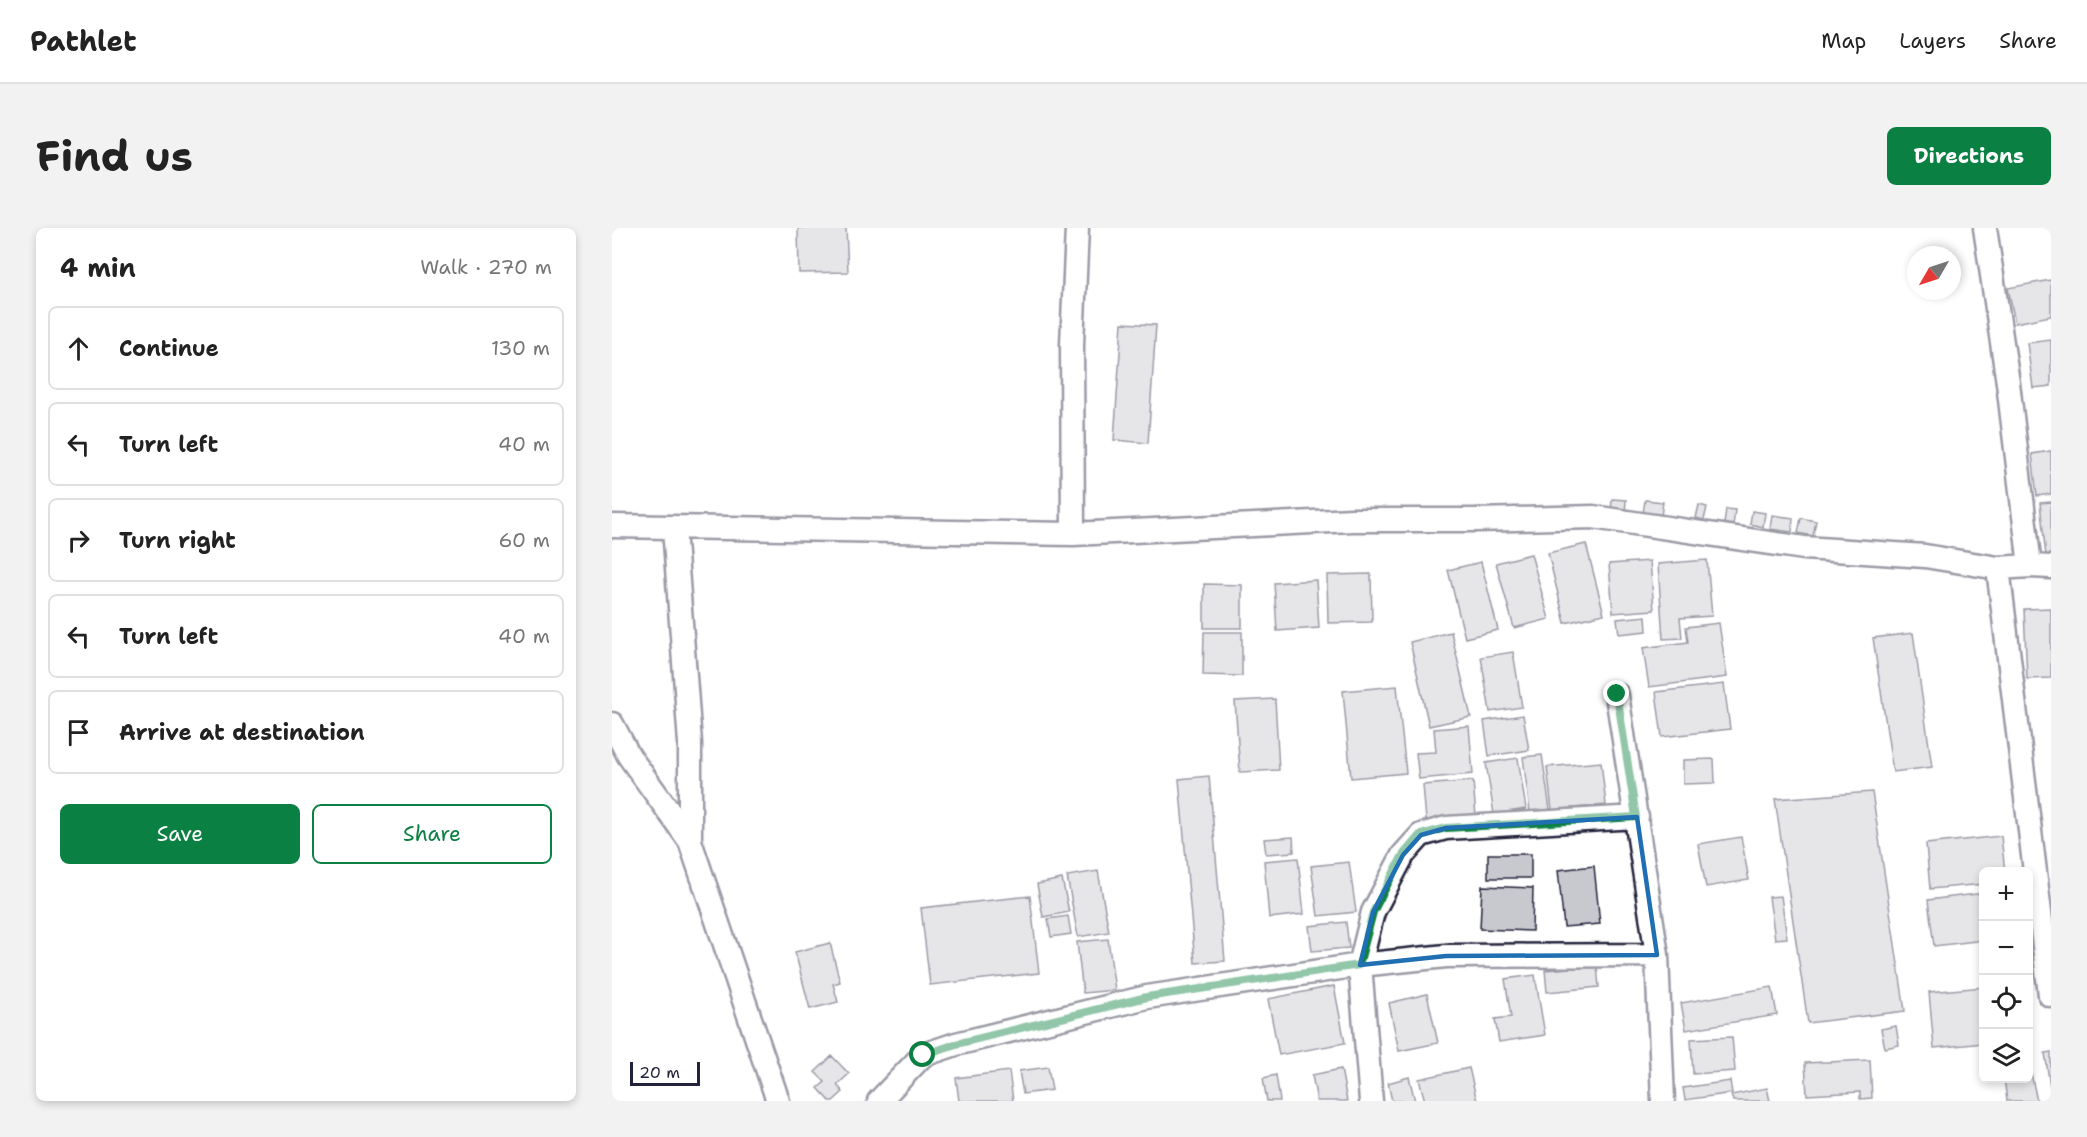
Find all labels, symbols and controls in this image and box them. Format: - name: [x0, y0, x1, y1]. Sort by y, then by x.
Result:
- text: Pathlet: [30, 22, 137, 60]
- text: Map: [1821, 27, 1866, 55]
- text: Layers: [1899, 27, 1966, 55]
- text: Share: [1999, 27, 2057, 55]
- button: Directions: [1887, 127, 2051, 185]
- text: Find us: [36, 128, 193, 184]
- north arrow: [1907, 246, 1961, 300]
- text: 4 min: [60, 250, 136, 285]
- text: Walk · 270 m: [420, 254, 552, 280]
- icon: ahead: [62, 332, 95, 365]
- text: Continue: [119, 334, 219, 363]
- text: 130 m: [491, 335, 550, 361]
- icon: left: [62, 428, 95, 461]
- text: Turn left: [119, 430, 218, 459]
- text: 40 m: [498, 431, 550, 457]
- icon: right: [62, 524, 95, 557]
- text: Turn right: [119, 526, 236, 555]
- text: 60 m: [498, 527, 550, 553]
- icon: left: [62, 620, 95, 653]
- text: Turn left: [119, 622, 218, 651]
- text: 40 m: [498, 623, 550, 649]
- route end: [1603, 680, 1629, 706]
- icon: arrive: [62, 716, 95, 749]
- text: Arrive at destination: [119, 718, 365, 747]
- button: Save: [60, 804, 300, 864]
- button: Share: [312, 804, 552, 864]
- map controls: [1979, 867, 2033, 1083]
- button: +: [1979, 867, 2033, 921]
- button: −: [1979, 921, 2033, 975]
- button: locate: [1979, 975, 2033, 1029]
- button: layers: [1979, 1029, 2033, 1083]
- route start: [909, 1041, 935, 1067]
- scale bar: [630, 1059, 700, 1086]
- text: 20 m: [639, 1062, 680, 1083]

